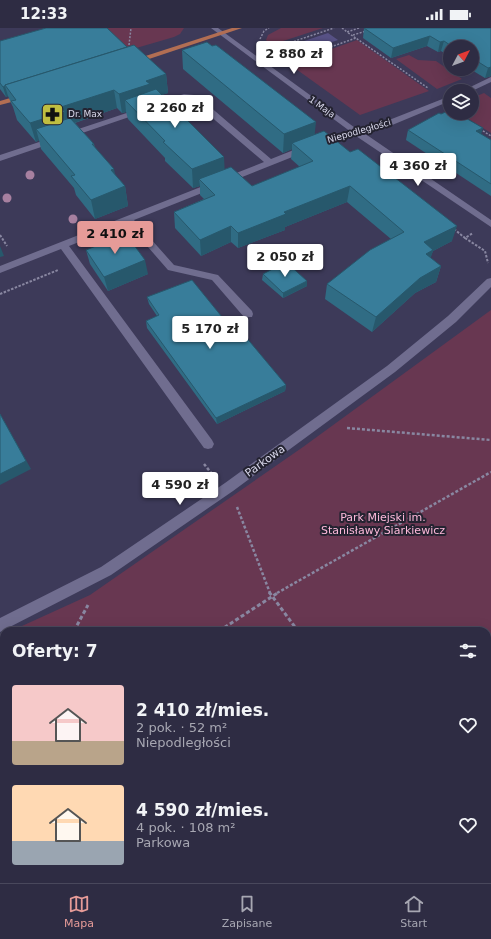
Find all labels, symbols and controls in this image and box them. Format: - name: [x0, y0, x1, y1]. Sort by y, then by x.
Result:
- text: 12:33: [20, 5, 68, 23]
- north arrow: [443, 40, 479, 76]
- map controls: [443, 40, 479, 120]
- pin: 2 880 zł: [253, 41, 335, 75]
- text: 2 880 zł: [265, 46, 323, 61]
- button: layers: [443, 84, 479, 120]
- street label: 1 Maja: [307, 94, 337, 120]
- pin: 2 260 zł: [134, 95, 216, 129]
- text: 2 260 zł: [146, 100, 204, 115]
- pharmacy icon: Dr. Max: [40, 101, 66, 127]
- place label: Dr. Max: [68, 109, 103, 119]
- street label: Niepodległości: [326, 117, 392, 145]
- pin: 4 360 zł: [377, 153, 459, 187]
- text: 4 360 zł: [389, 158, 447, 173]
- pin: 2 410 zł: [74, 221, 156, 255]
- text: 2 410 zł: [86, 226, 144, 241]
- pin: 2 050 zł: [244, 244, 326, 278]
- text: 2 050 zł: [256, 249, 314, 264]
- pin: 5 170 zł: [169, 316, 251, 350]
- text: 5 170 zł: [181, 321, 239, 336]
- street label: Parkowa: [243, 442, 287, 480]
- pin: 4 590 zł: [139, 472, 221, 506]
- text: 4 590 zł: [151, 477, 209, 492]
- park label: Park Miejski im. Stanisławy Siarkiewicz: [321, 511, 445, 537]
- icon: filters: [457, 640, 479, 662]
- text: Oferty: 7: [12, 641, 98, 661]
- text: 2 410 zł/mies.: [136, 700, 269, 720]
- icon: home: [44, 701, 92, 749]
- icon: heart: [457, 714, 479, 736]
- text: 2 pok. · 52 m²: [136, 720, 227, 735]
- text: Niepodległości: [136, 735, 231, 750]
- text: 4 590 zł/mies.: [136, 800, 269, 820]
- icon: home: [44, 801, 92, 849]
- icon: heart: [457, 814, 479, 836]
- text: 4 pok. · 108 m²: [136, 820, 236, 835]
- text: Parkowa: [136, 835, 190, 850]
- tab: Mapa: [64, 893, 94, 930]
- tab: Zapisane: [222, 893, 272, 930]
- tab: Start: [400, 893, 427, 930]

